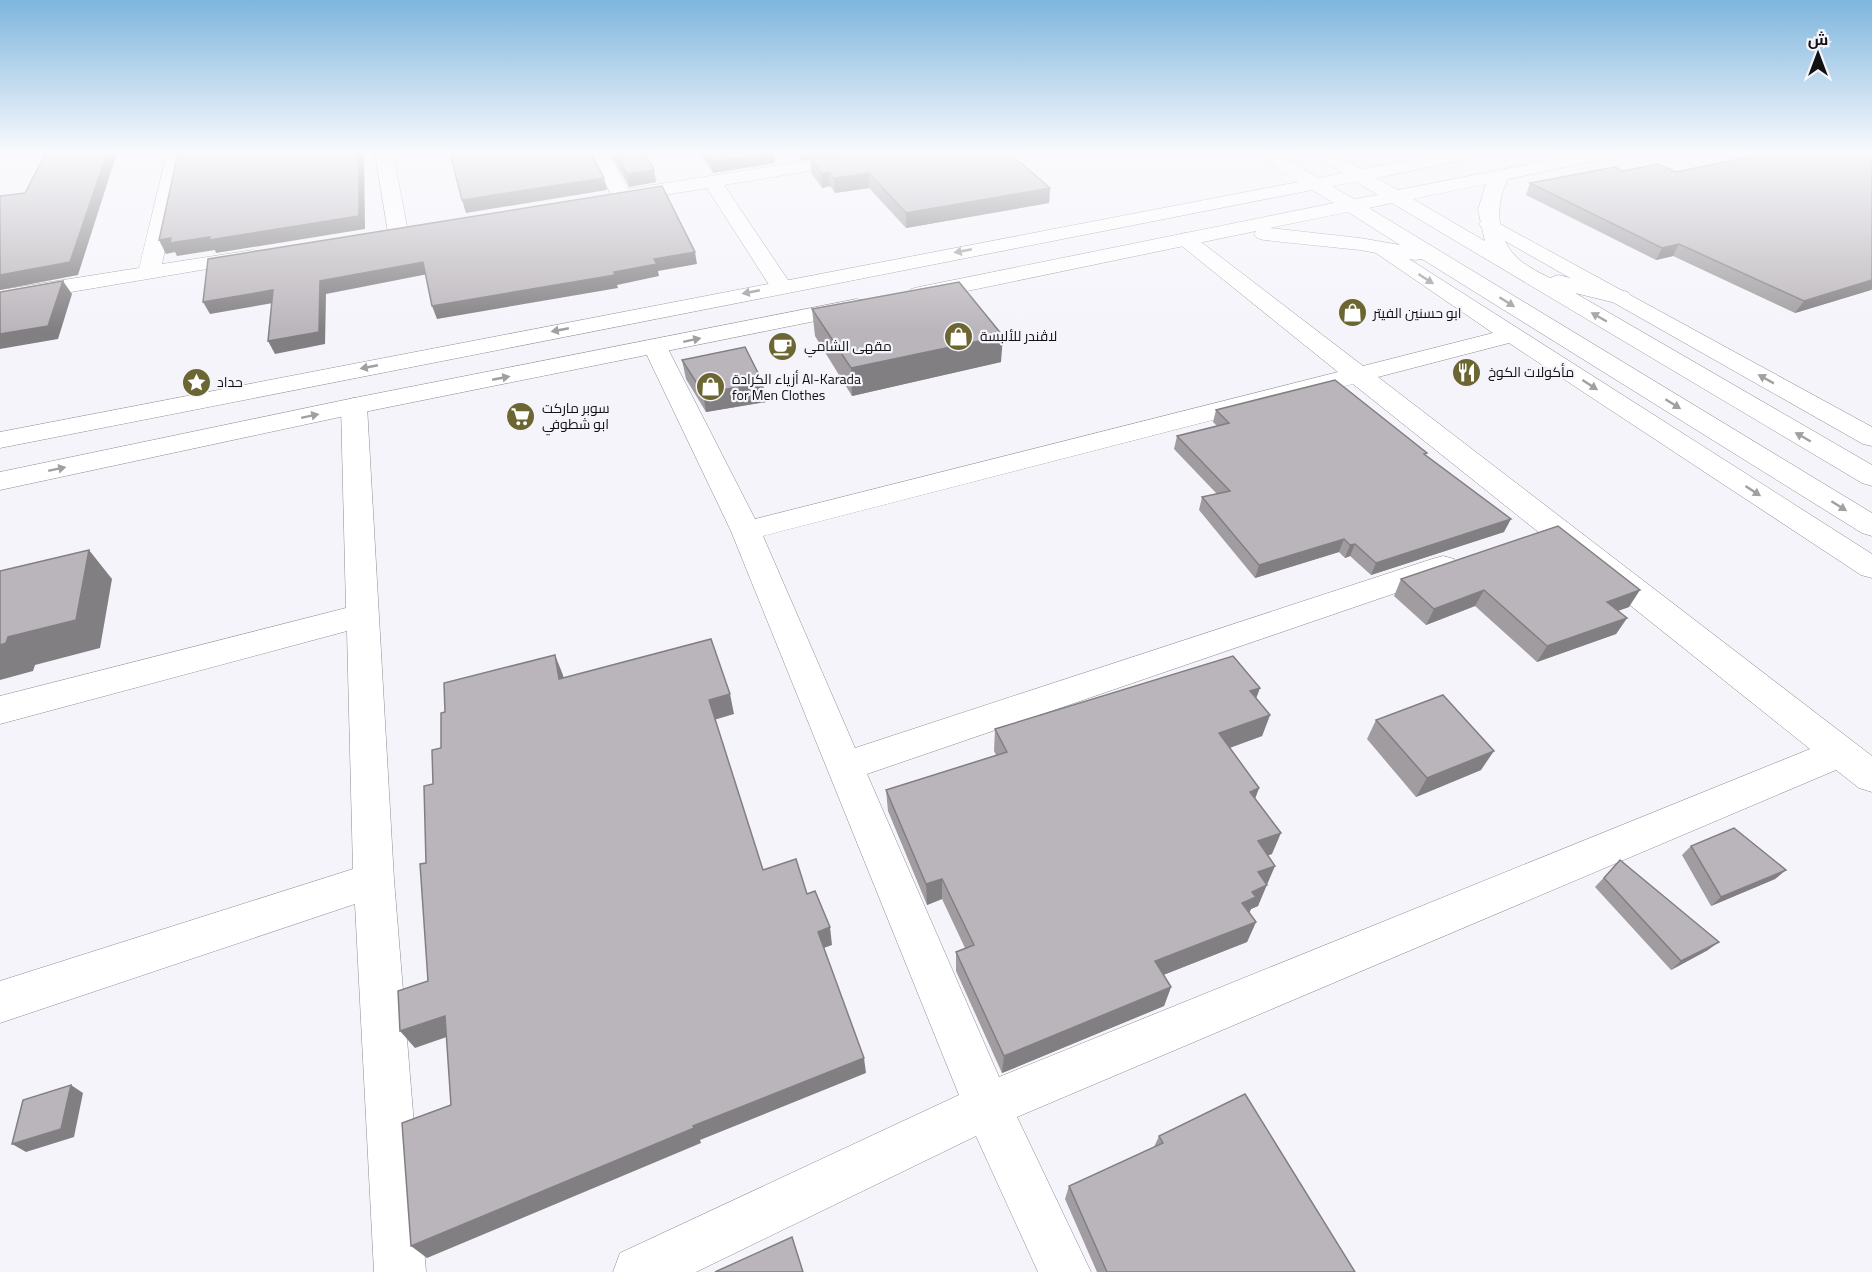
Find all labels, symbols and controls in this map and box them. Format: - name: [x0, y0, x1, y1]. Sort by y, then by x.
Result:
- north arrow: [1788, 24, 1848, 84]
- text: ش: [1808, 27, 1828, 51]
- one-way arrow: [954, 247, 973, 256]
- one-way arrow: [1418, 273, 1434, 284]
- one-way arrow: [741, 288, 760, 297]
- one-way arrow: [1499, 296, 1515, 307]
- shop icon: ابو حسنين الفيتر: [1336, 297, 1368, 329]
- place label: ابو حسنين الفيتر: [1372, 302, 1462, 323]
- one-way arrow: [1591, 312, 1607, 323]
- shop icon: لاڤندر للألبسة: [943, 320, 975, 352]
- place label: لاڤندر للألبسة: [980, 325, 1057, 346]
- one-way arrow: [550, 326, 569, 335]
- cafe icon: مقهى الشامي: [767, 330, 799, 362]
- one-way arrow: [683, 335, 702, 344]
- place label: مقهى الشامي: [804, 335, 892, 358]
- restaurant icon: مأكولات الكوخ: [1451, 356, 1483, 388]
- place label: مأكولات الكوخ: [1488, 361, 1574, 382]
- one-way arrow: [359, 363, 378, 372]
- place icon: حداد: [180, 366, 212, 398]
- place label: أزياء الكرادة Al-Karada for Men Clothes: [732, 368, 861, 405]
- place label: حداد: [217, 371, 243, 392]
- shop icon: أزياء الكرادة Al-Karada for Men Clothes: [695, 371, 727, 403]
- one-way arrow: [492, 373, 511, 382]
- one-way arrow: [1757, 374, 1774, 384]
- one-way arrow: [1581, 379, 1598, 390]
- place label: سوبر ماركت ابو شطوفي: [542, 397, 610, 436]
- one-way arrow: [1665, 398, 1681, 409]
- supermarket icon: سوبر ماركت ابو شطوفي: [505, 400, 537, 432]
- one-way arrow: [301, 410, 319, 420]
- one-way arrow: [1794, 432, 1811, 442]
- one-way arrow: [48, 463, 67, 473]
- one-way arrow: [1745, 485, 1761, 496]
- one-way arrow: [1831, 500, 1847, 511]

